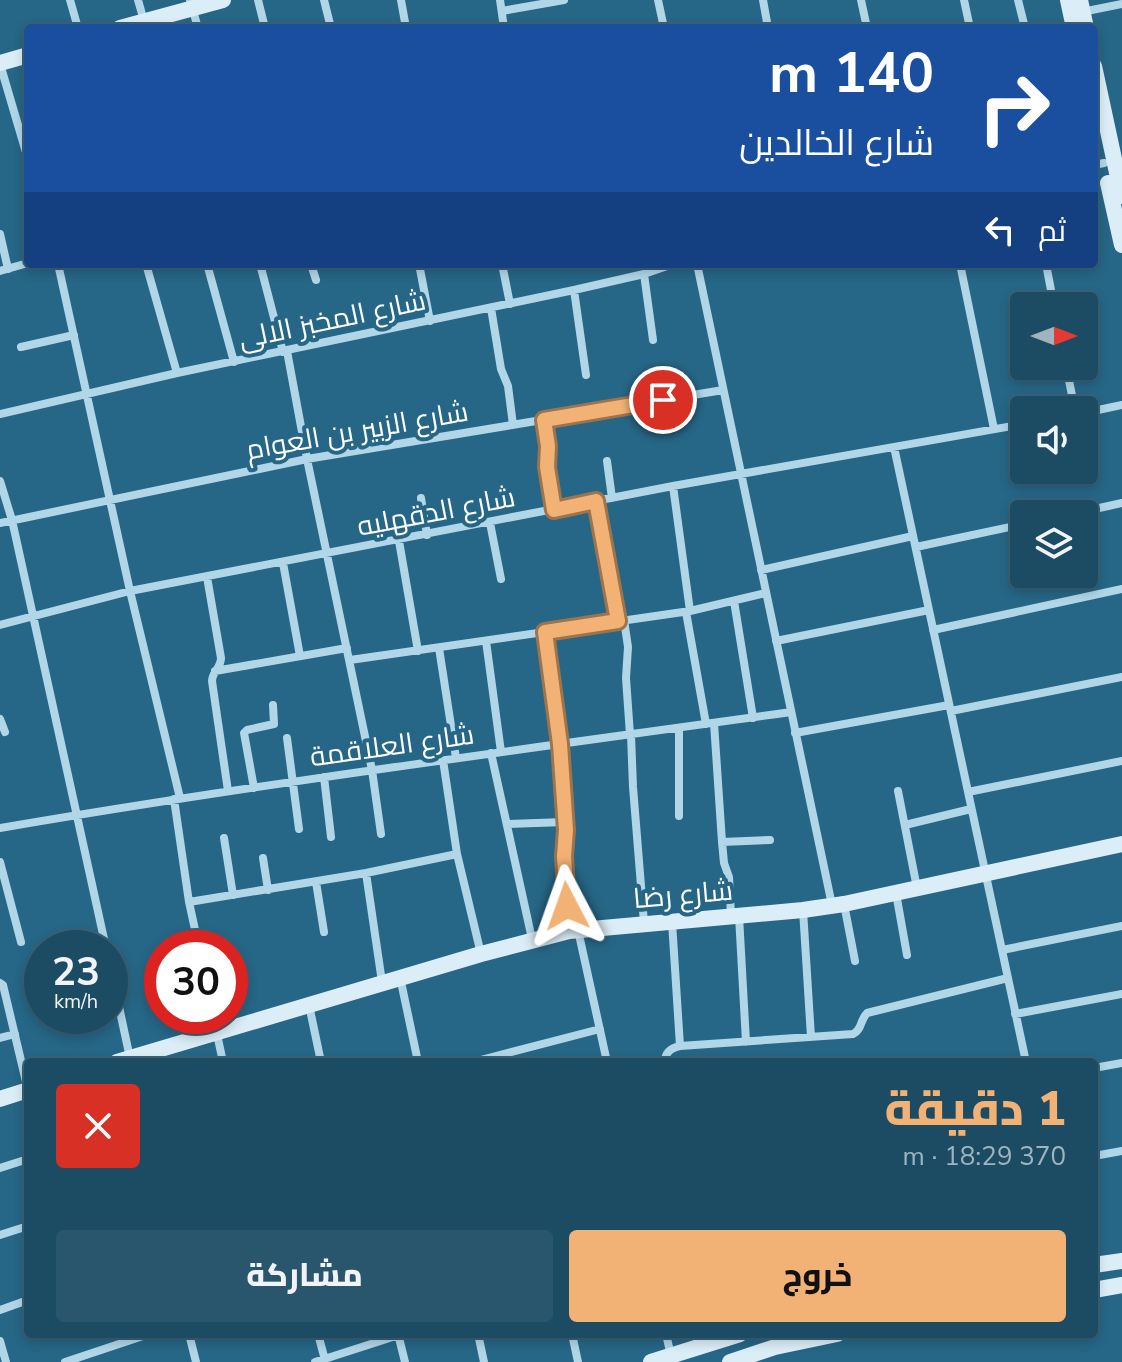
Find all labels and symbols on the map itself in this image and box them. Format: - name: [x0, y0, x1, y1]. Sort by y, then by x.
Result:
- street label: شارع المخبز الالى: [235, 282, 429, 358]
- north arrow: [1010, 292, 1098, 380]
- pin: [629, 366, 697, 434]
- street label: شارع الزبير بن العوام: [243, 393, 471, 469]
- street label: شارع الدقهليه: [354, 478, 518, 546]
- street label: شارع العلاقمة: [308, 716, 477, 776]
- position arrow: [525, 864, 609, 948]
- street label: شارع رضا: [632, 872, 735, 918]
- speed limit sign: 30: [144, 930, 248, 1034]

